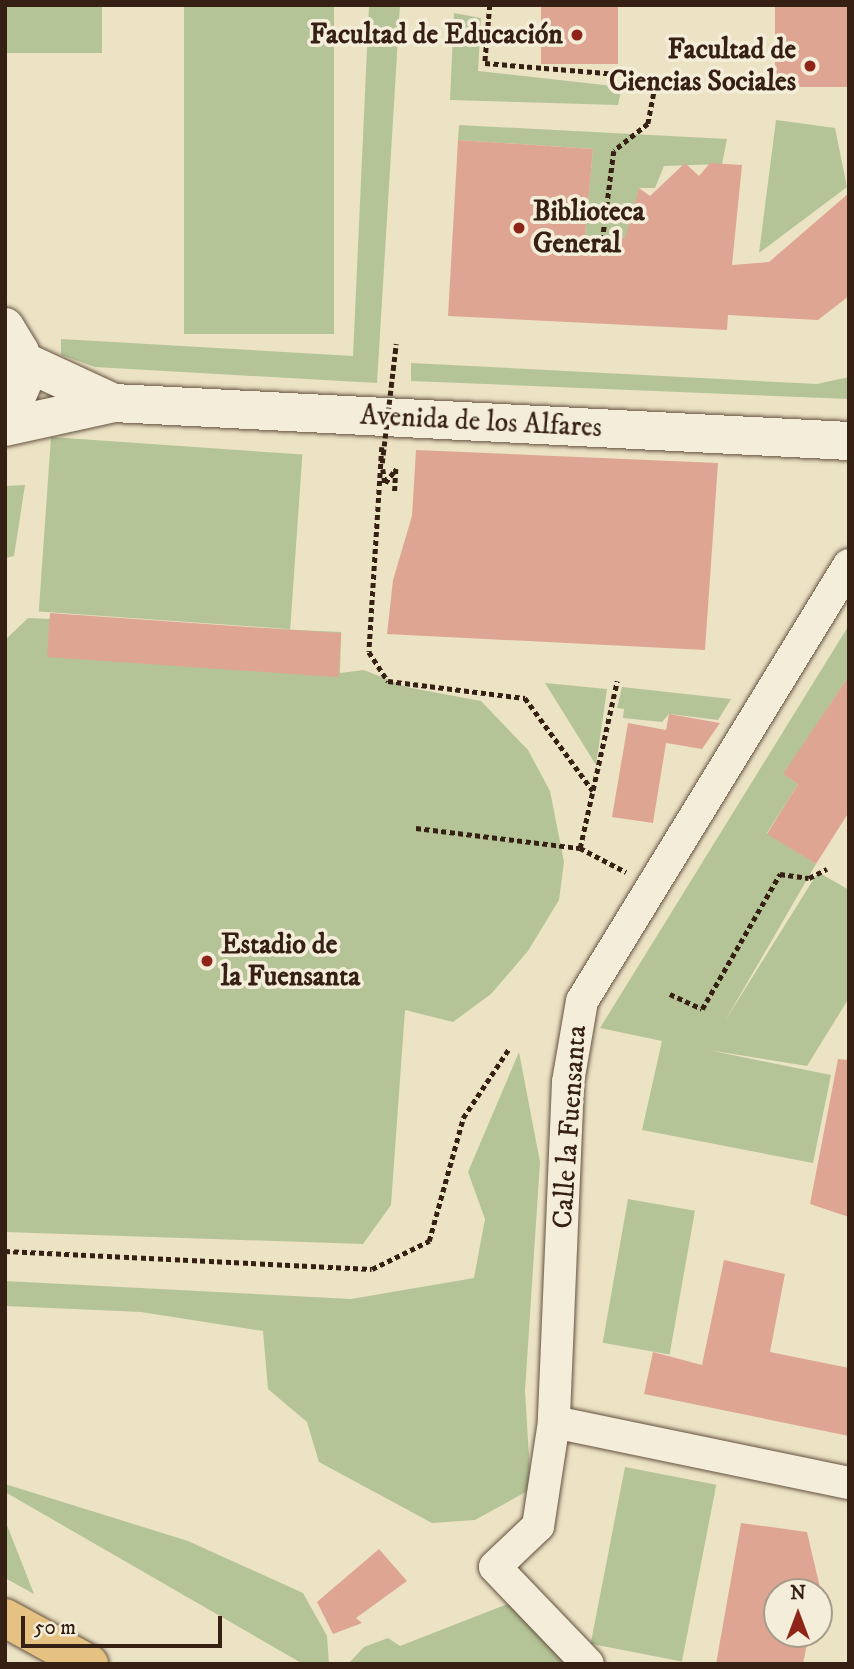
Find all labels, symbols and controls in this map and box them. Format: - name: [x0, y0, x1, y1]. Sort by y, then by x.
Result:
- place label: Facultad de Educación: [310, 18, 563, 52]
- marker: Facultad de Educación: [569, 27, 585, 43]
- place label: Facultad de Ciencias Sociales: [609, 33, 796, 99]
- marker: Facultad de Ciencias Sociales: [802, 58, 818, 74]
- place label: Biblioteca General: [533, 195, 645, 261]
- marker: Biblioteca General: [511, 220, 527, 236]
- street label: Avenida de los Alfares: [359, 399, 603, 445]
- place label: Estadio de la Fuensanta: [221, 928, 360, 994]
- marker: Estadio de la Fuensanta: [199, 953, 215, 969]
- street label: Calle la Fuensanta: [546, 1024, 594, 1230]
- north arrow: [763, 1578, 833, 1648]
- text: N: [790, 1582, 806, 1605]
- scale bar: [24, 1602, 226, 1646]
- text: 50 m: [34, 1615, 76, 1641]

